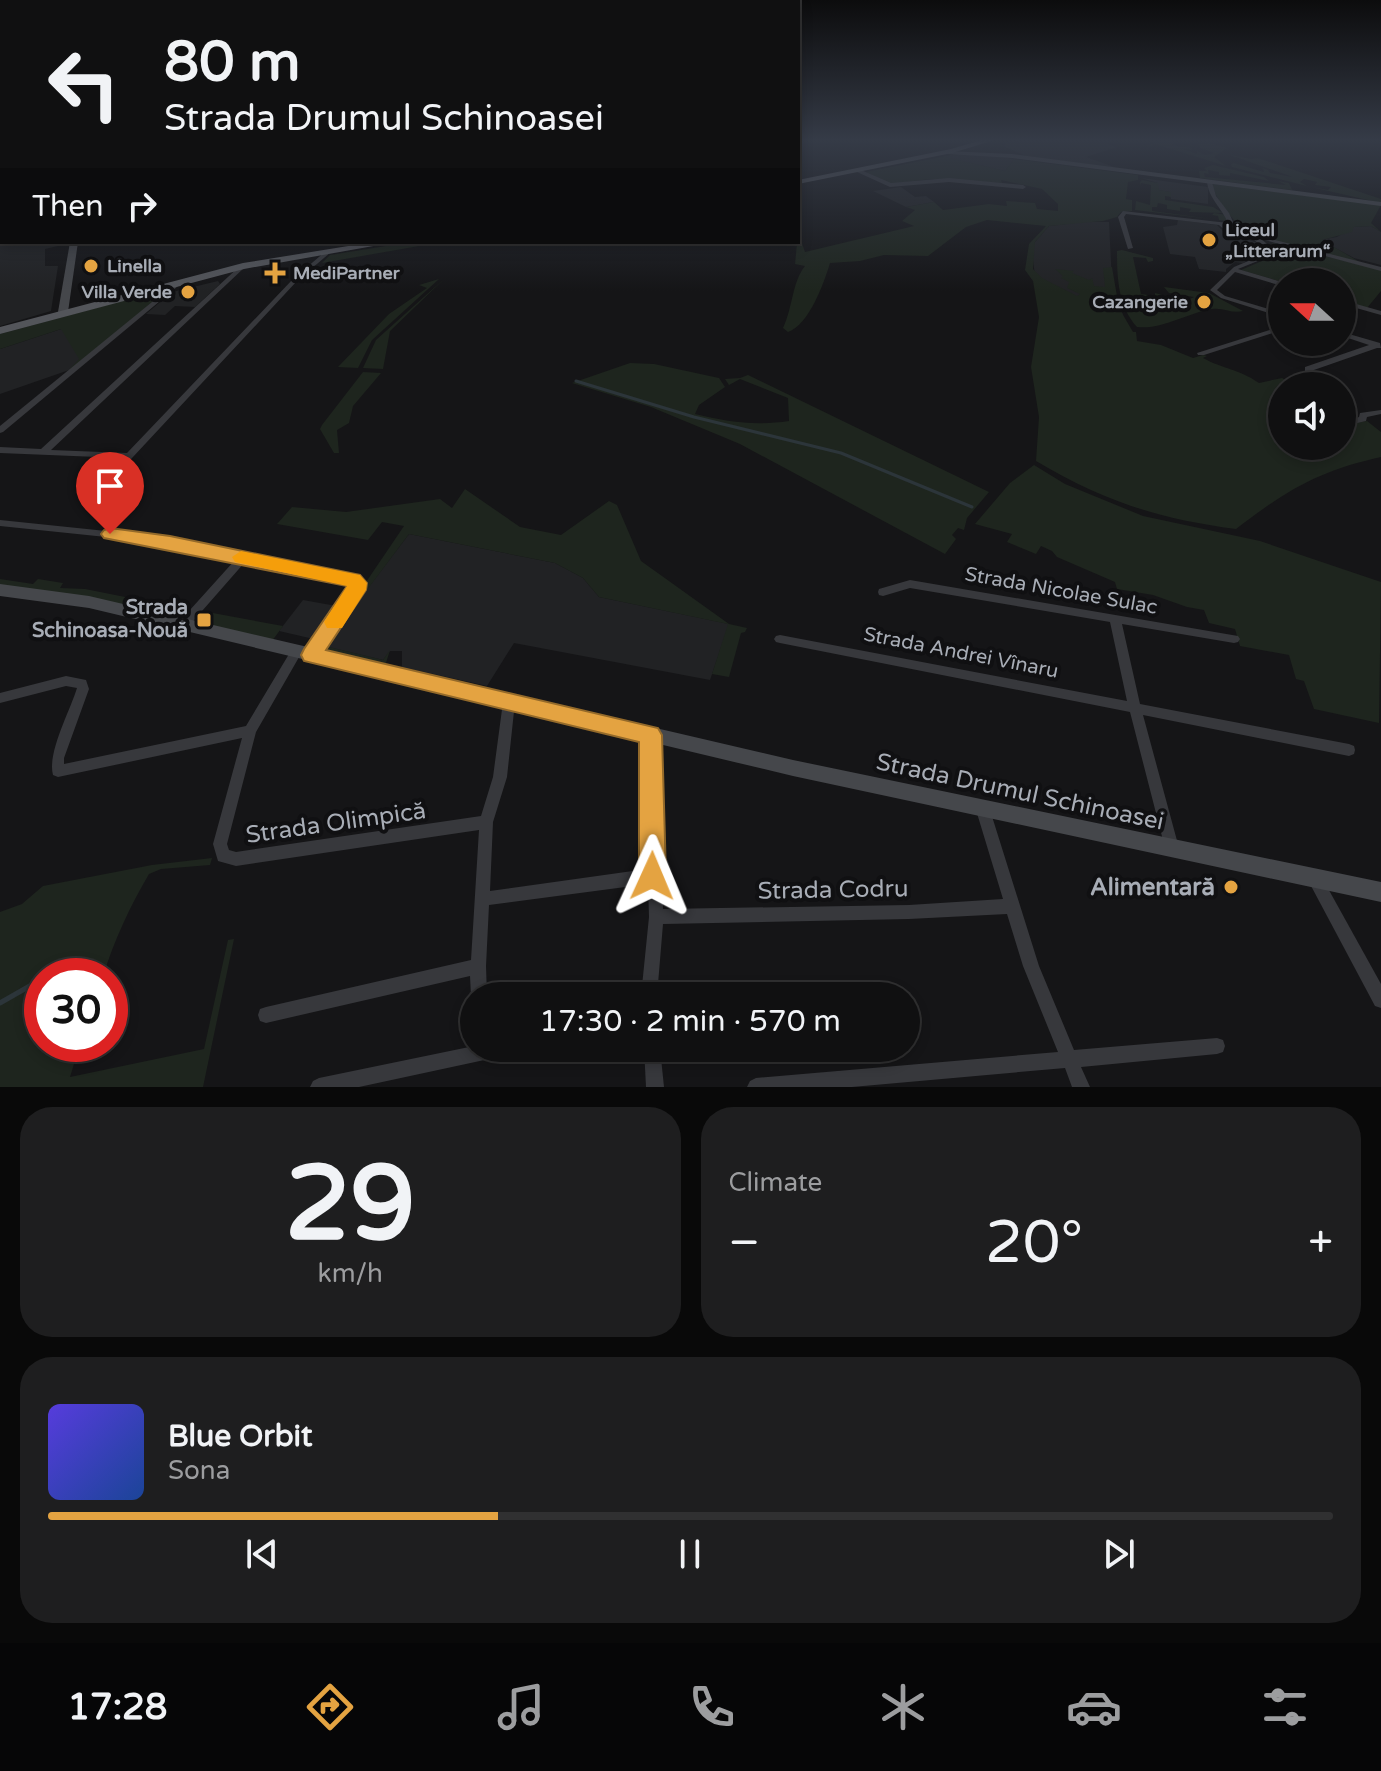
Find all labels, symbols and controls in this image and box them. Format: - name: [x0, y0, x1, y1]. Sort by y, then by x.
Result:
- text: 80 m: [164, 29, 300, 96]
- icon: left: [32, 32, 136, 136]
- text: Strada Drumul Schinoasei: [164, 97, 604, 140]
- icon: right: [120, 184, 164, 228]
- text: Then: [32, 188, 104, 225]
- place label: Liceul „Litterarum“: [1225, 219, 1331, 262]
- marker: Liceul „Litterarum“: [1200, 231, 1218, 249]
- place label: Linella: [107, 255, 162, 277]
- marker: Linella: [82, 257, 100, 275]
- marker: MediPartner: [264, 262, 286, 284]
- place label: MediPartner: [293, 262, 401, 284]
- north arrow: [1268, 268, 1356, 356]
- map controls: [1268, 268, 1356, 460]
- place label: Villa Verde: [82, 281, 172, 303]
- marker: Villa Verde: [179, 283, 197, 301]
- place label: Cazangerie: [1092, 291, 1188, 313]
- marker: Cazangerie: [1195, 293, 1213, 311]
- button: sound: [1268, 372, 1356, 460]
- pin: [76, 452, 144, 534]
- icon: arrive: [88, 464, 132, 508]
- street label: Strada Nicolae Sulac: [963, 562, 1159, 620]
- place label: Strada Schinoasa-Nouă: [32, 596, 188, 643]
- marker: Strada Schinoasa-Nouă: [195, 611, 213, 629]
- street label: Strada Andrei Vînaru: [861, 622, 1061, 684]
- street label: Strada Drumul Schinoasei: [874, 747, 1166, 837]
- street label: Strada Olimpică: [244, 796, 428, 850]
- position arrow: [610, 834, 694, 918]
- place label: Alimentară: [1090, 873, 1215, 902]
- street label: Strada Codru: [757, 874, 909, 906]
- marker: Alimentară: [1222, 878, 1240, 896]
- speed limit sign: 30: [24, 958, 128, 1062]
- text: 17:30 · 2 min · 570 m: [539, 1003, 841, 1040]
- text: 29: [285, 1143, 416, 1268]
- text: Climate: [729, 1167, 822, 1198]
- text: 20°: [985, 1207, 1083, 1279]
- text: −: [729, 1217, 760, 1270]
- text: +: [1308, 1217, 1333, 1270]
- text: km/h: [318, 1258, 383, 1289]
- text: Blue Orbit: [168, 1418, 313, 1455]
- text: Sona: [168, 1455, 230, 1486]
- icon: previous: [240, 1532, 284, 1576]
- icon: pause: [668, 1532, 712, 1576]
- icon: next: [1097, 1532, 1141, 1576]
- icon: directions: [302, 1679, 358, 1735]
- icon: music: [493, 1679, 549, 1735]
- icon: phone: [684, 1679, 740, 1735]
- icon: climate: [875, 1679, 931, 1735]
- icon: car: [1066, 1679, 1122, 1735]
- icon: filters: [1257, 1679, 1313, 1735]
- text: 17:28: [68, 1686, 167, 1729]

